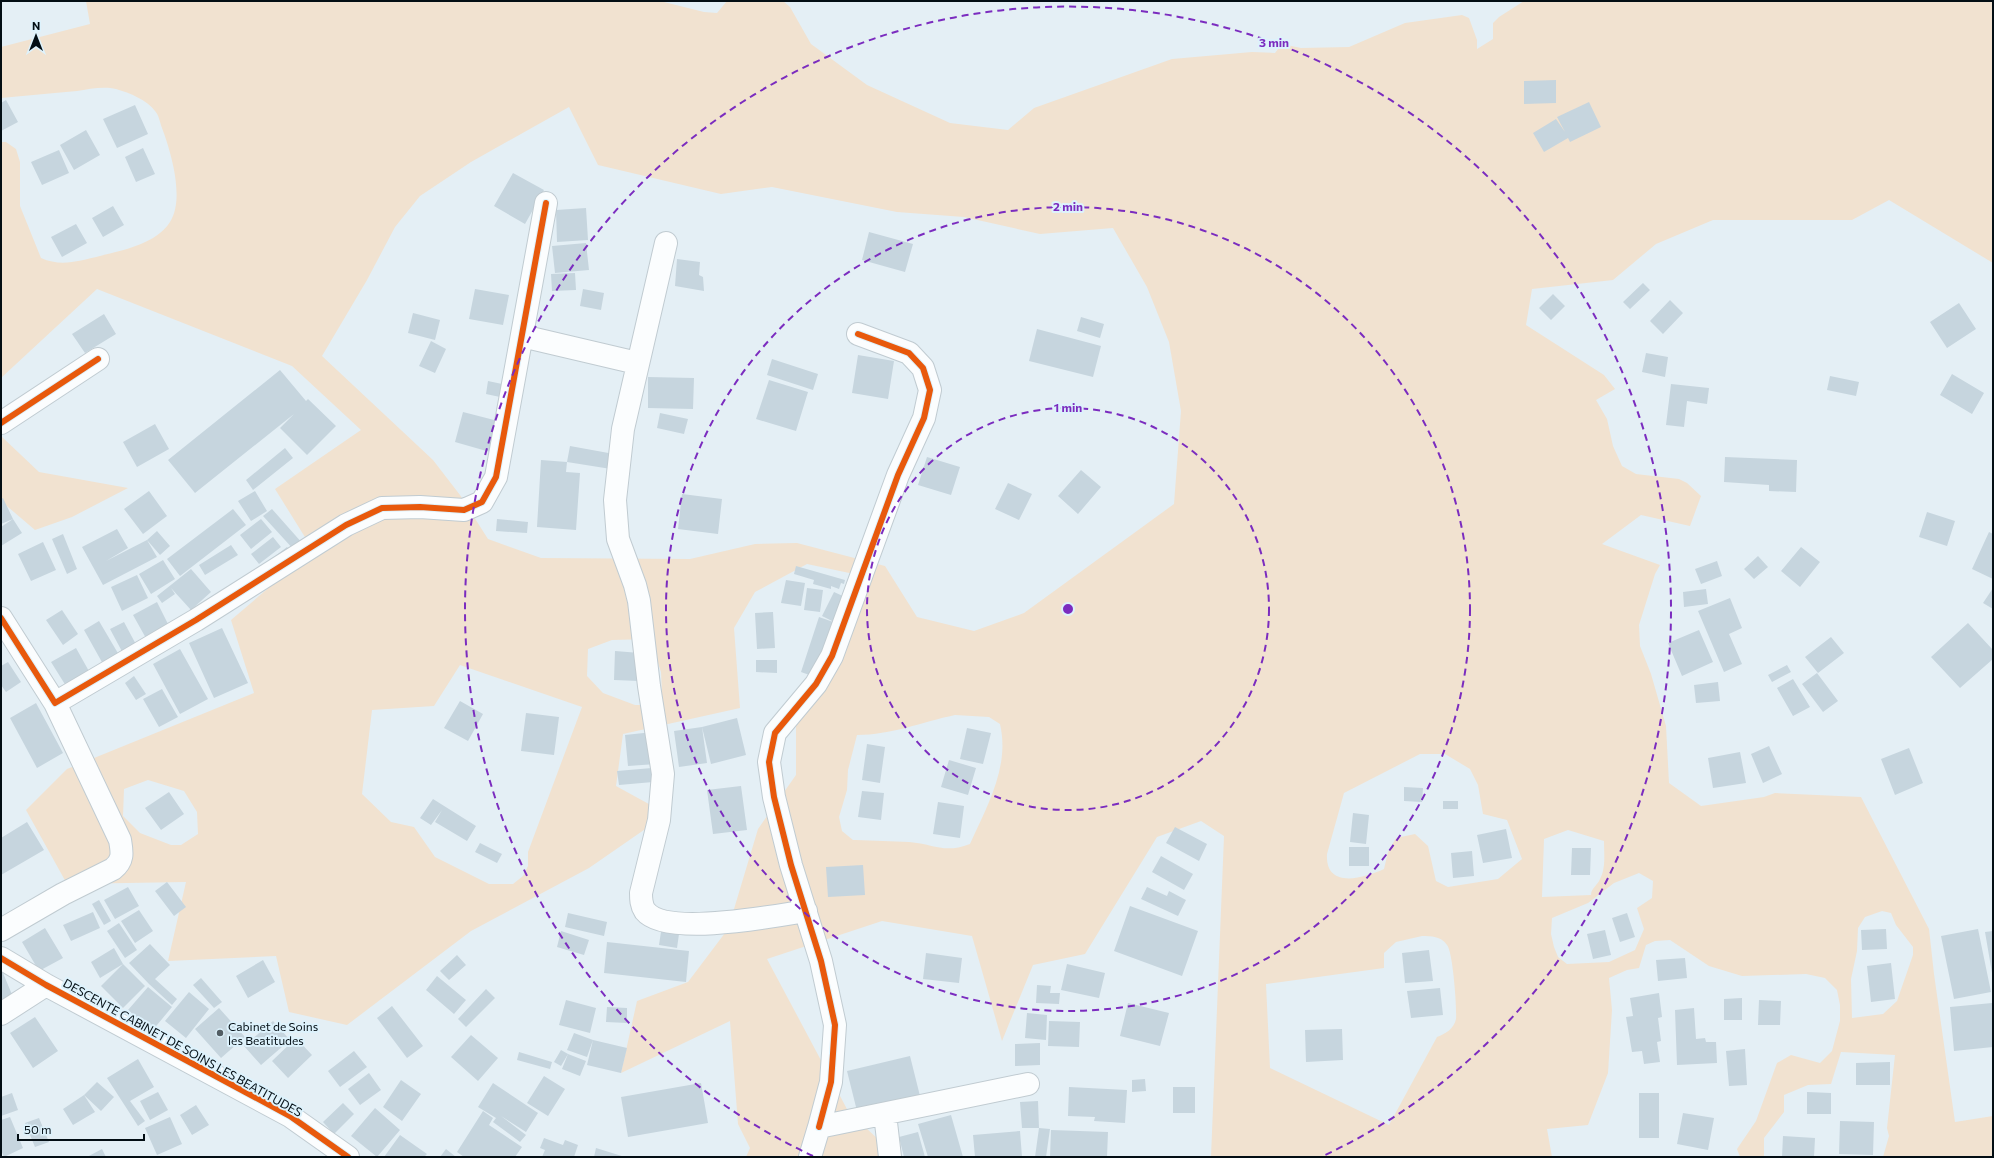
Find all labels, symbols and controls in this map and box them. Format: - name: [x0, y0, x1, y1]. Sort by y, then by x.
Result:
- north arrow: [16, 16, 56, 56]
- text: N: [32, 19, 40, 32]
- text: 3 min: [1259, 35, 1289, 49]
- text: 2 min: [1053, 199, 1083, 213]
- text: 1 min: [1054, 400, 1082, 414]
- centre of rings: [1061, 602, 1075, 616]
- street label: DESCENTE CABINET DE SOINS LES BEATITUDES: [61, 975, 305, 1119]
- place label: Cabinet de Soins les Beatitudes: [228, 1019, 318, 1047]
- marker: Cabinet de Soins les Beatitudes: [215, 1028, 225, 1038]
- scale bar: [18, 1116, 144, 1142]
- text: 50 m: [24, 1122, 52, 1136]

